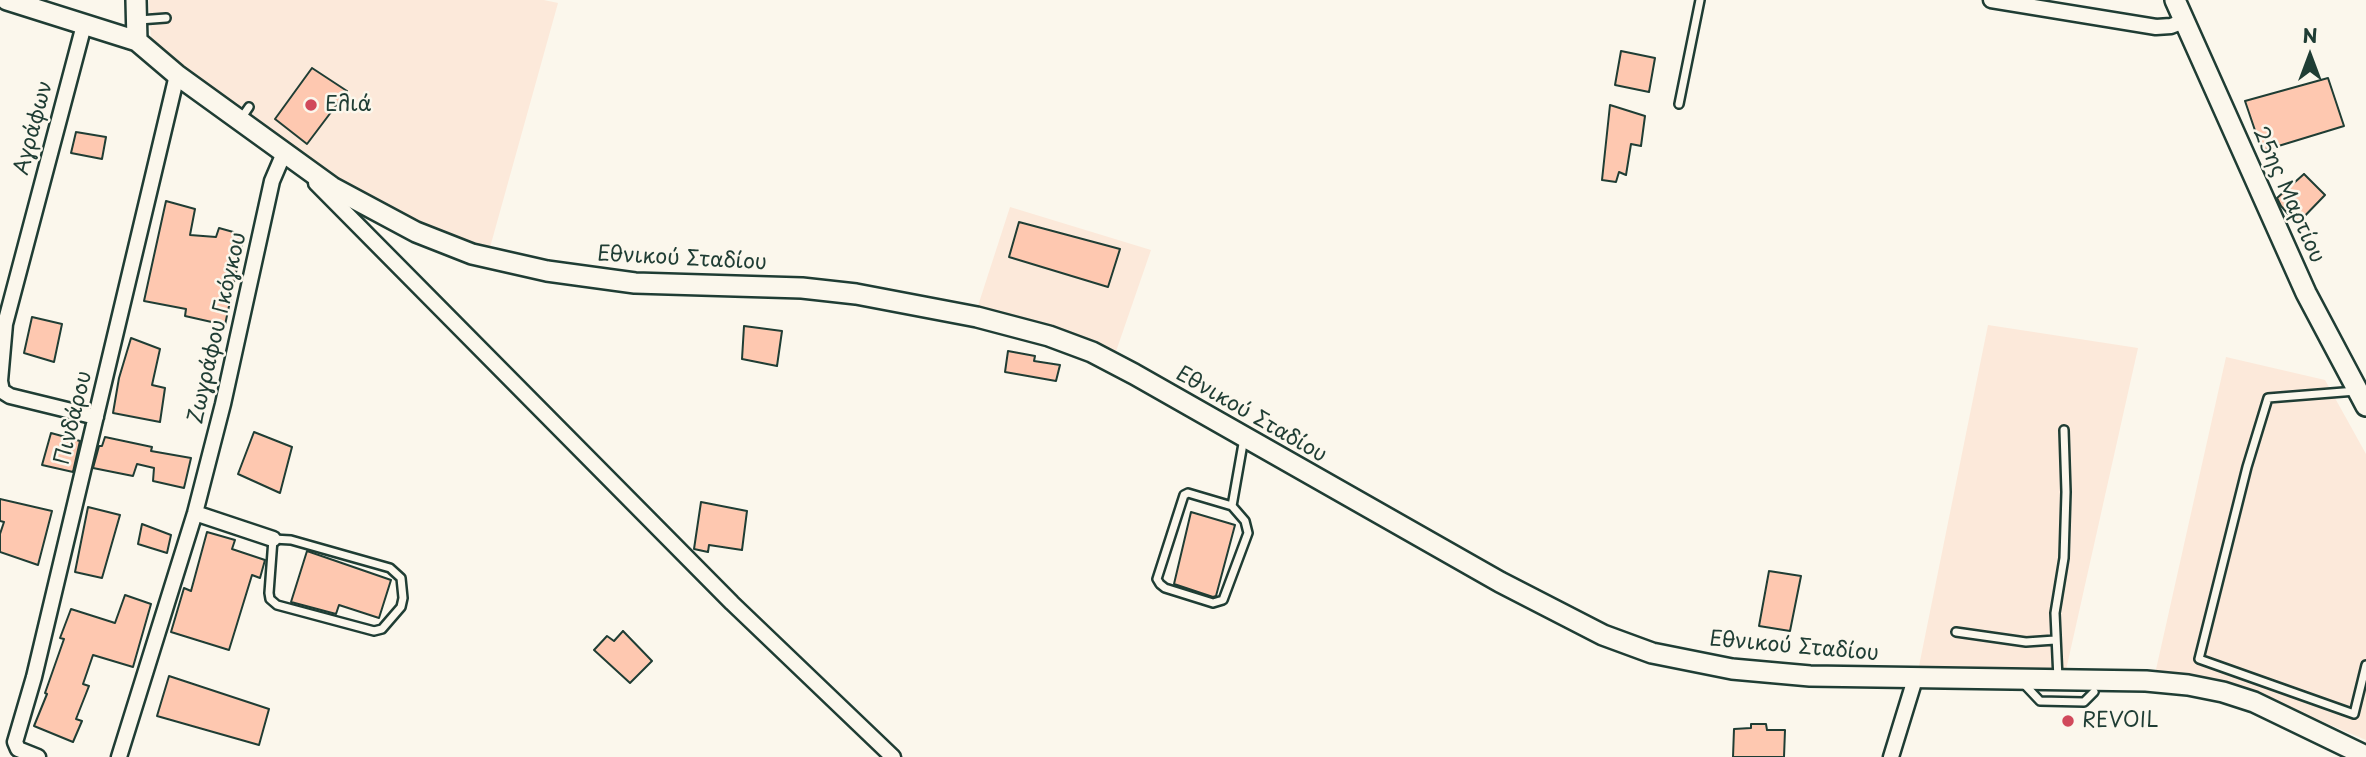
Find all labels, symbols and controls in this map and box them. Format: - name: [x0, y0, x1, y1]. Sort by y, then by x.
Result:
- north arrow: [2275, 21, 2345, 91]
- text: N: [2302, 21, 2318, 49]
- street label: Αγράφων: [9, 78, 59, 178]
- place label: Ελιά: [325, 92, 371, 118]
- marker: Ελιά: [303, 97, 319, 113]
- street label: 25ης Μαρτίου: [2247, 123, 2329, 267]
- street label: Ζωγράφου Γκόγκου: [184, 230, 252, 426]
- street label: Εθνικού Σταδίου: [596, 242, 768, 276]
- street label: Εθνικού Σταδίου: [1171, 362, 1331, 468]
- street label: Πινδάρου: [50, 368, 98, 468]
- street label: Εθνικού Σταδίου: [1708, 627, 1880, 667]
- place label: REVOIL: [2082, 708, 2158, 734]
- marker: REVOIL: [2060, 713, 2076, 729]

